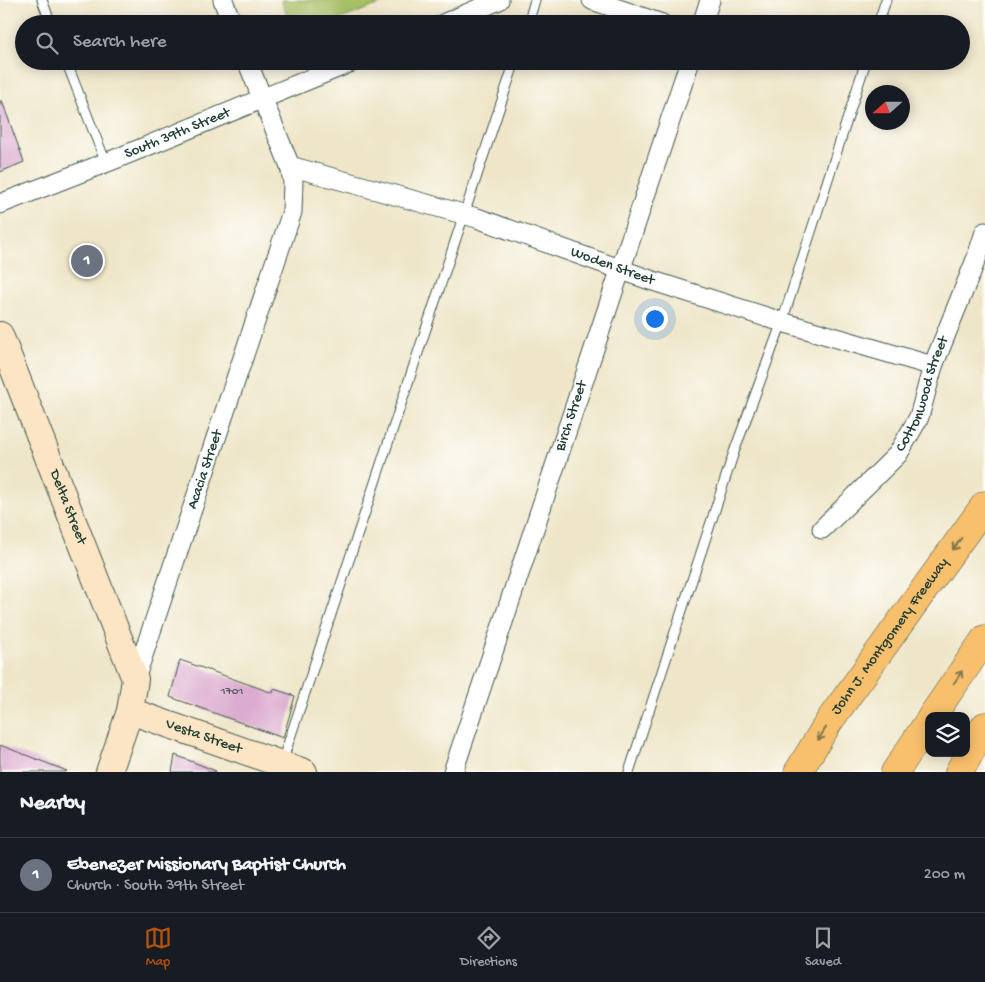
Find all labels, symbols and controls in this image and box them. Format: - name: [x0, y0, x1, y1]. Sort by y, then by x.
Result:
- search box: [15, 15, 970, 70]
- icon: search: [33, 29, 61, 57]
- text: Search here: [73, 31, 167, 54]
- north arrow: [865, 85, 910, 130]
- street label: South 39th Street: [122, 103, 235, 163]
- pin: 1: [71, 242, 103, 280]
- street label: Woden Street: [568, 243, 658, 290]
- your location: [642, 306, 668, 332]
- street label: Cottonwood Street: [892, 332, 954, 455]
- street label: Birch Street: [551, 377, 592, 455]
- street label: Acacia Street: [184, 426, 228, 512]
- street label: Delta Street: [44, 466, 91, 549]
- one-way arrow: [951, 537, 962, 550]
- street label: John J. Montgomery Freeway: [828, 554, 953, 718]
- one-way arrow: [953, 670, 963, 684]
- house number: 1701: [220, 685, 244, 699]
- map controls: [925, 712, 970, 757]
- button: layers: [925, 712, 970, 757]
- street label: Vesta Street: [162, 715, 246, 759]
- one-way arrow: [816, 726, 826, 740]
- text: Nearby: [20, 792, 85, 817]
- text: Ebenezer Missionary Baptist Church: [67, 854, 346, 877]
- text: 1: [33, 866, 39, 885]
- text: 200 m: [924, 866, 965, 885]
- text: Church · South 39th Street: [67, 877, 244, 896]
- tab: Map: [144, 924, 172, 971]
- tab: Directions: [460, 924, 517, 971]
- tab: Saved: [805, 924, 841, 971]

